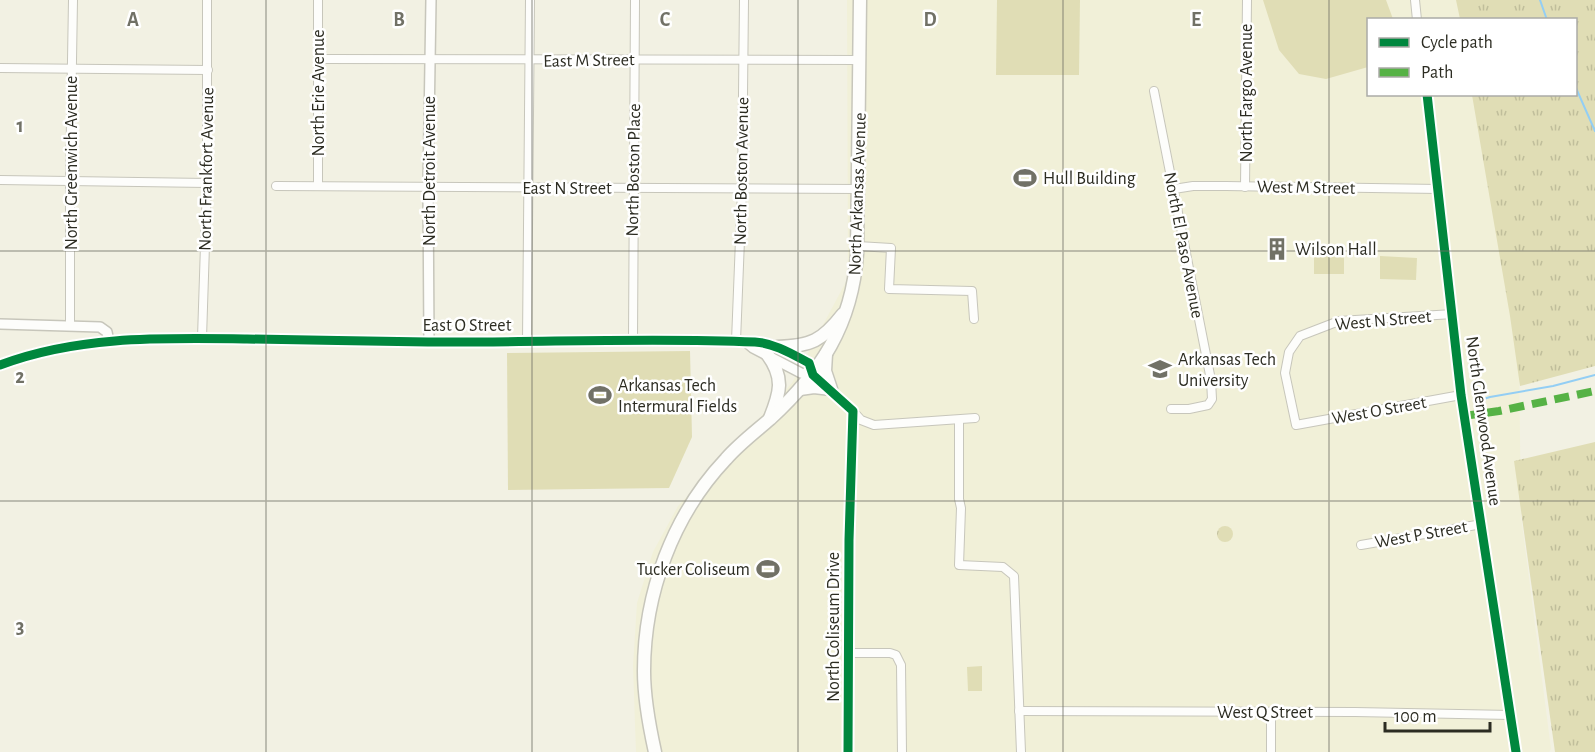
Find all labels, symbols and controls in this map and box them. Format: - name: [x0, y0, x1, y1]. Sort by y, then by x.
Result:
- text: A: [127, 10, 139, 30]
- text: B: [393, 10, 405, 30]
- text: C: [660, 10, 671, 30]
- text: D: [923, 10, 937, 30]
- text: E: [1191, 10, 1201, 30]
- legend: [1367, 18, 1577, 96]
- street label: North Fargo Avenue: [1238, 24, 1256, 162]
- street label: North Erie Avenue: [310, 30, 328, 156]
- text: Cycle path: [1421, 34, 1493, 52]
- street label: East M Street: [543, 51, 635, 71]
- text: Path: [1421, 64, 1453, 82]
- street label: North Greenwich Avenue: [63, 76, 81, 250]
- street label: North Frankfort Avenue: [197, 87, 217, 251]
- street label: North Detroit Avenue: [421, 96, 439, 246]
- street label: North Boston Avenue: [732, 97, 752, 245]
- street label: North Boston Place: [624, 103, 644, 237]
- street label: North Arkansas Avenue: [846, 112, 870, 276]
- text: 1: [16, 116, 24, 136]
- sports icon: Hull Building: [1012, 165, 1038, 191]
- place label: Hull Building: [1043, 170, 1136, 188]
- street label: North El Paso Avenue: [1160, 170, 1206, 320]
- street label: West M Street: [1257, 178, 1356, 198]
- street label: East N Street: [522, 180, 612, 198]
- building icon: Wilson Hall: [1264, 236, 1290, 262]
- place label: Wilson Hall: [1295, 241, 1377, 259]
- street label: West N Street: [1334, 308, 1432, 334]
- street label: East O Street: [423, 317, 512, 335]
- street label: North Glenwood Avenue: [1462, 335, 1504, 507]
- place label: Arkansas Tech University: [1178, 351, 1276, 390]
- school or university icon: Arkansas Tech University: [1147, 356, 1173, 382]
- text: 2: [15, 367, 25, 387]
- place label: Arkansas Tech Intermural Fields: [618, 377, 737, 416]
- sports icon: Arkansas Tech Intermural Fields: [587, 382, 613, 408]
- street label: West O Street: [1330, 394, 1428, 428]
- street label: West P Street: [1373, 518, 1469, 552]
- street label: North Coliseum Drive: [825, 552, 843, 702]
- sports icon: Tucker Coliseum: [755, 556, 781, 582]
- place label: Tucker Coliseum: [636, 561, 750, 579]
- text: 3: [16, 617, 24, 637]
- scale bar: [1385, 695, 1490, 733]
- street label: West Q Street: [1217, 704, 1313, 722]
- text: 100 m: [1394, 708, 1437, 726]

